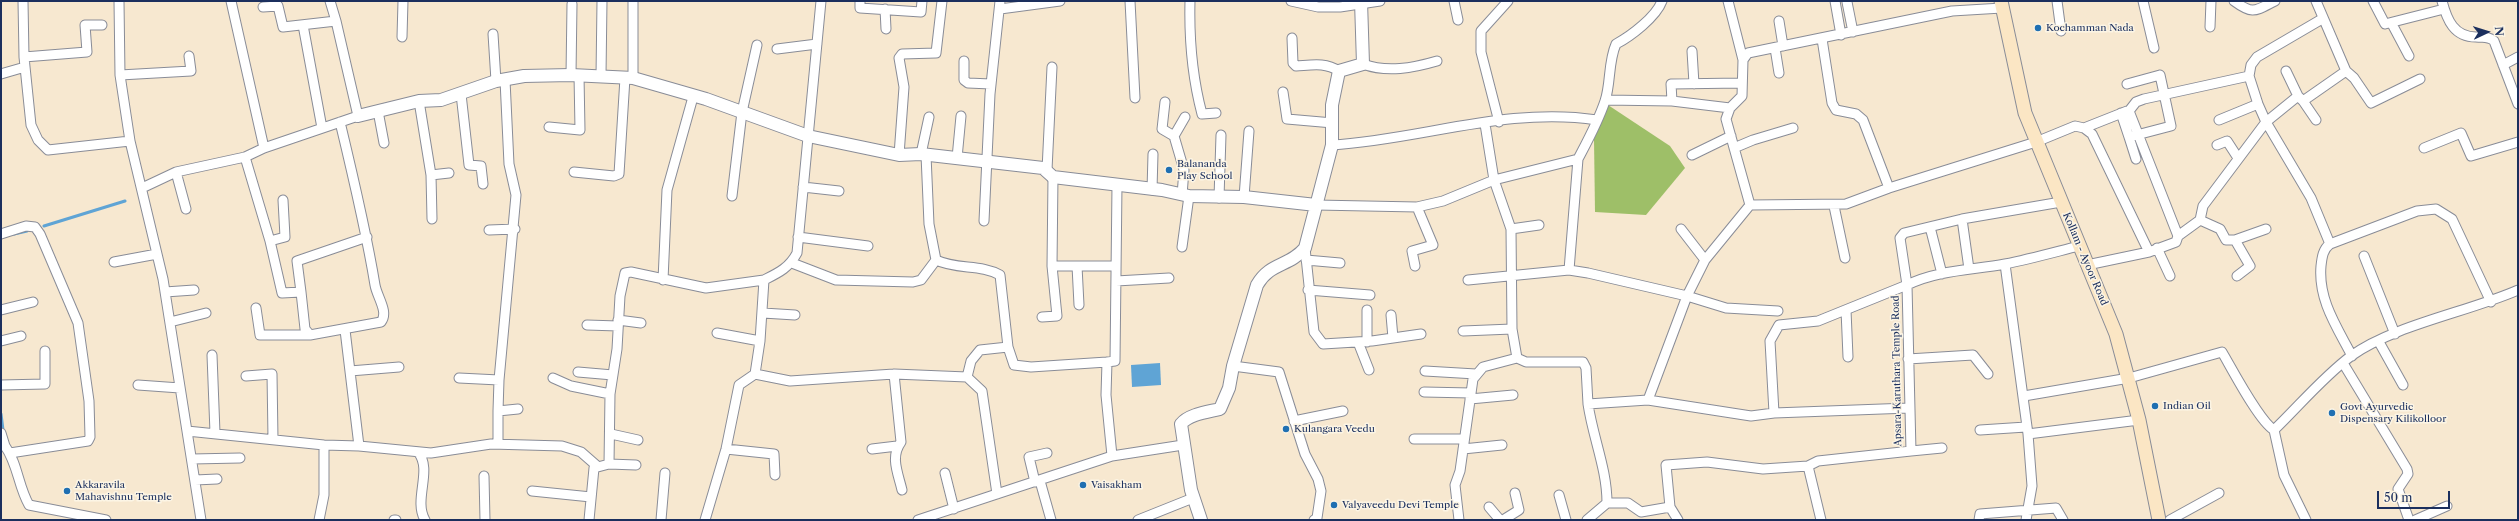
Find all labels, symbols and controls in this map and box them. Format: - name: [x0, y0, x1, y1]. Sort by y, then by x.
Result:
- north arrow: [2467, 12, 2507, 52]
- place label: Kochamman Nada: [2046, 22, 2134, 34]
- marker: Kochamman Nada: [2033, 23, 2043, 33]
- text: N: [2492, 26, 2506, 36]
- place label: Balananda Play School: [1177, 158, 1233, 182]
- marker: Balananda Play School: [1164, 165, 1174, 175]
- street label: Kollam - Ayoor Road: [2060, 211, 2110, 307]
- street label: Apsara-Karuthara Temple Road: [1890, 295, 1904, 447]
- place label: Indian Oil: [2163, 400, 2211, 412]
- marker: Indian Oil: [2150, 401, 2160, 411]
- place label: Govt Ayurvedic Dispensary Kilikolloor: [2340, 401, 2446, 424]
- marker: Govt Ayurvedic Dispensary Kilikolloor: [2327, 408, 2337, 418]
- place label: Kulangara Veedu: [1294, 423, 1375, 435]
- marker: Kulangara Veedu: [1281, 424, 1291, 434]
- place label: Akkaravila Mahavishnu Temple: [75, 479, 172, 502]
- place label: Vaisakham: [1091, 479, 1142, 491]
- marker: Vaisakham: [1078, 480, 1088, 490]
- scale bar: [2379, 483, 2452, 509]
- marker: Akkaravila Mahavishnu Temple: [62, 486, 72, 496]
- text: 50 m: [2384, 490, 2413, 505]
- place label: Valyaveedu Devi Temple: [1342, 499, 1459, 511]
- marker: Valyaveedu Devi Temple: [1329, 500, 1339, 510]

